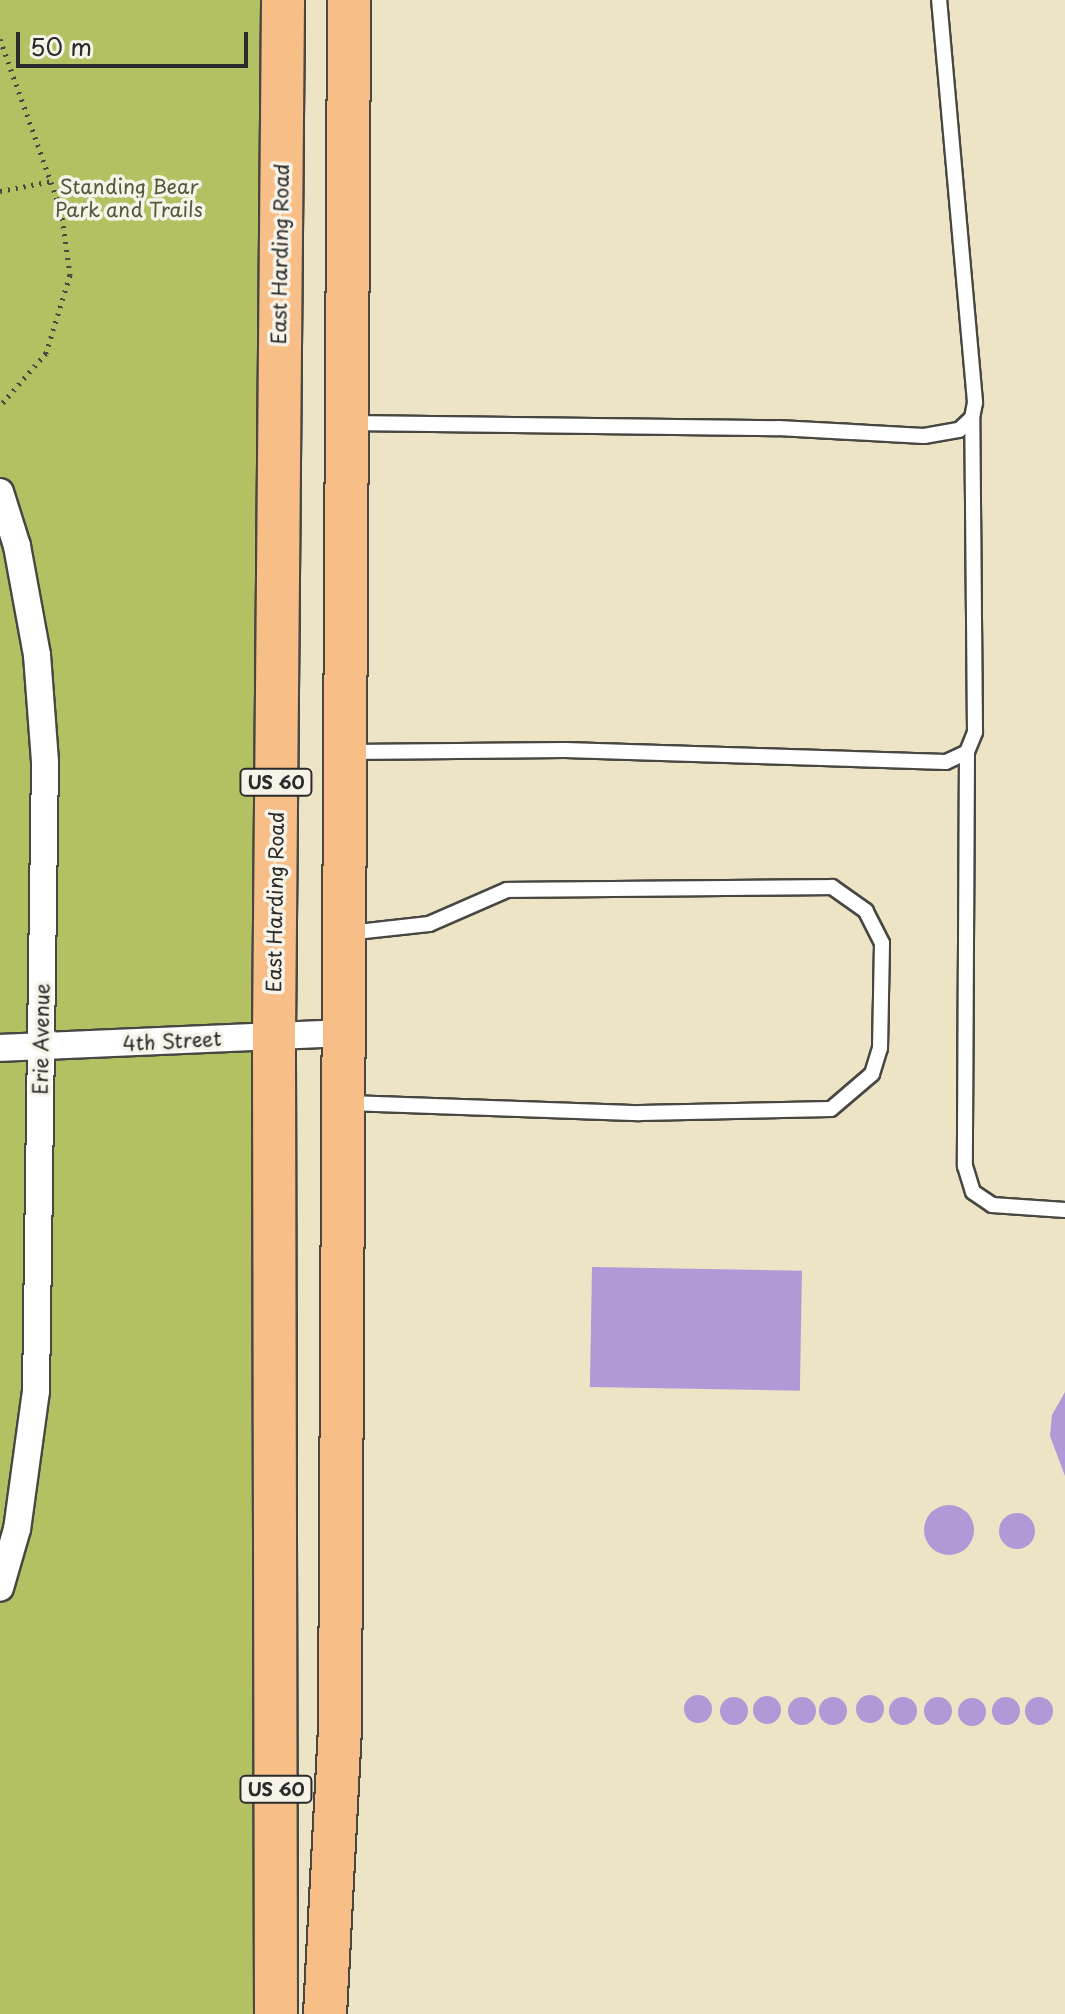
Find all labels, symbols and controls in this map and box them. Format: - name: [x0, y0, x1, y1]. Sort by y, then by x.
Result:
- scale bar: [20, 16, 252, 66]
- text: 50 m: [30, 28, 92, 64]
- street label: East Harding Road: [266, 163, 294, 345]
- park label: Standing Bear Park and Trails: [55, 174, 203, 221]
- road number: US 60: [238, 768, 314, 796]
- street label: East Harding Road: [261, 811, 289, 993]
- street label: Erie Avenue: [28, 983, 54, 1095]
- street label: 4th Street: [122, 1026, 222, 1056]
- road number: US 60: [238, 1775, 314, 1803]

